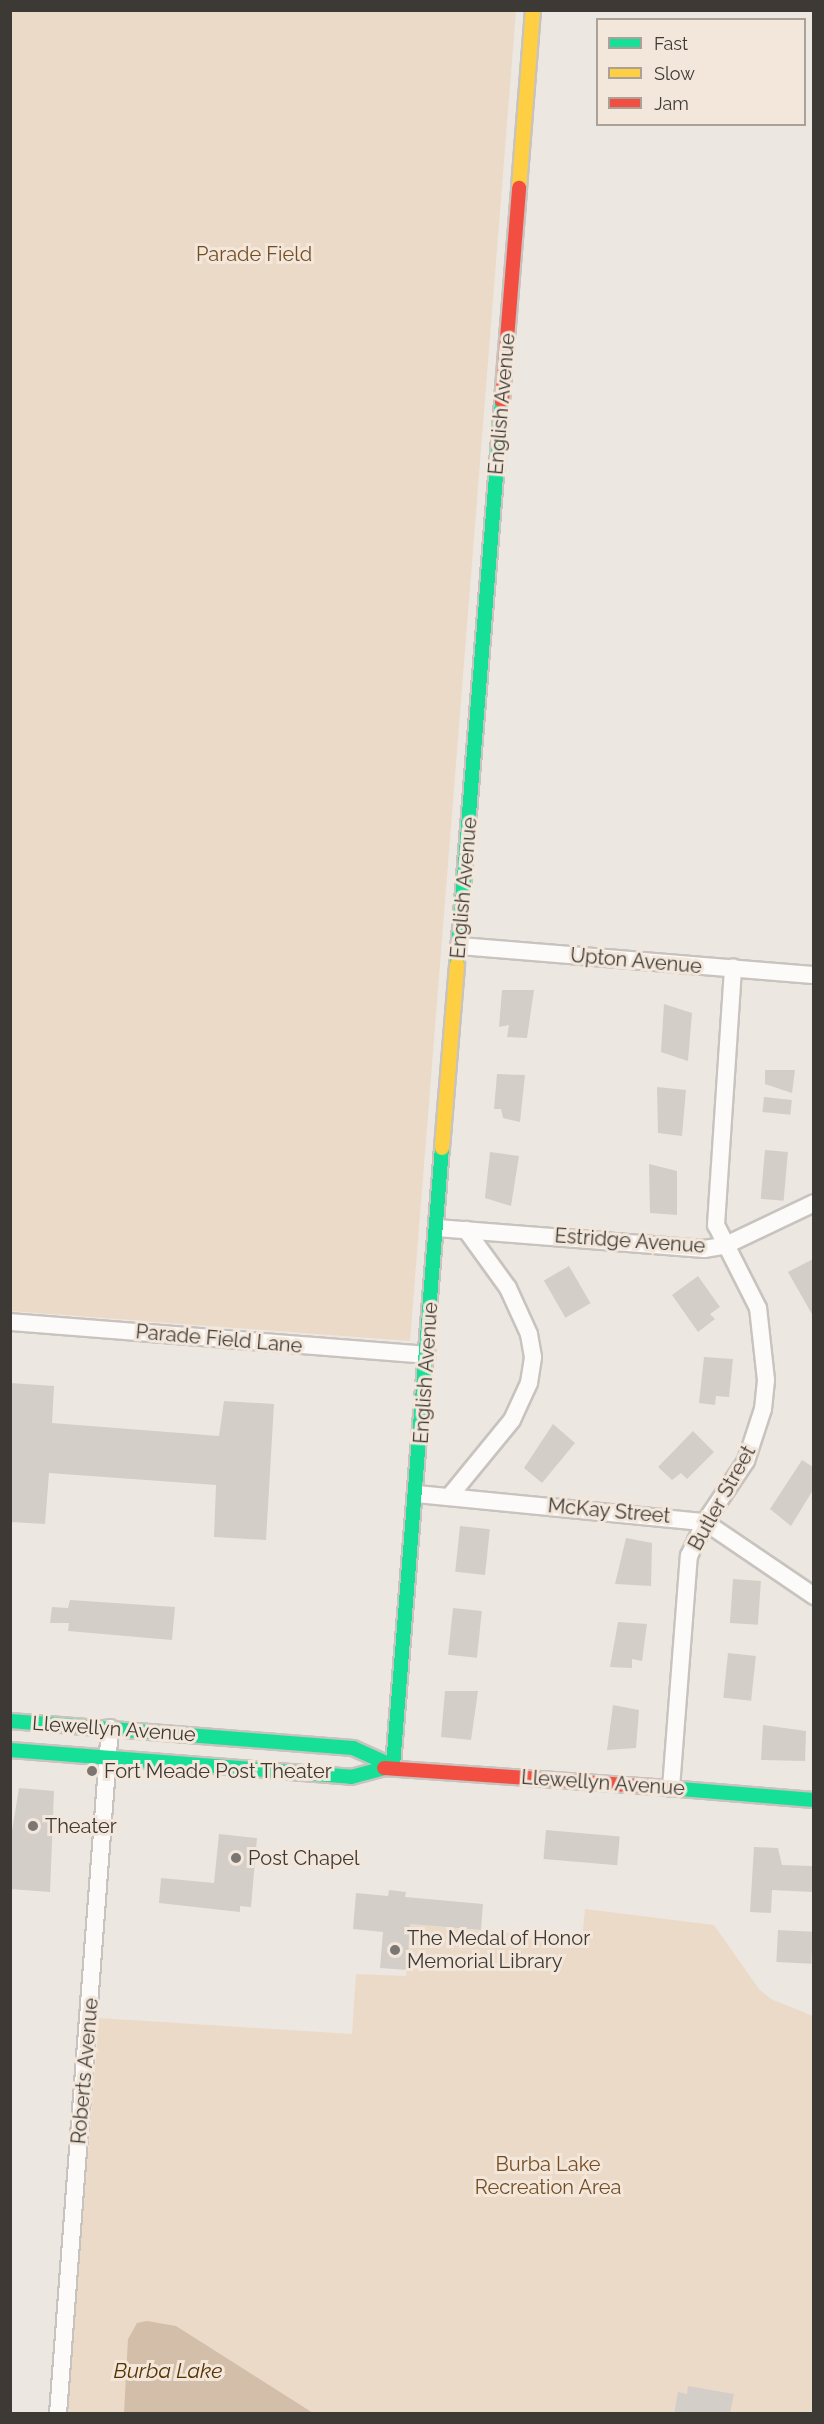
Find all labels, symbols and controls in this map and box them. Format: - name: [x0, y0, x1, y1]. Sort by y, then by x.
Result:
- legend: [596, 18, 806, 126]
- text: Fast: [654, 33, 688, 54]
- text: Slow: [654, 63, 695, 84]
- text: Jam: [654, 93, 689, 114]
- park label: Parade Field: [196, 242, 312, 266]
- street label: English Avenue: [484, 332, 520, 476]
- street label: English Avenue: [446, 816, 482, 960]
- street label: Upton Avenue: [569, 943, 703, 979]
- street label: Estridge Avenue: [553, 1224, 707, 1258]
- street label: English Avenue: [409, 1301, 443, 1445]
- street label: Parade Field Lane: [135, 1320, 303, 1358]
- street label: Butler Street: [683, 1441, 761, 1555]
- street label: McKay Street: [547, 1494, 671, 1528]
- street label: Llewellyn Avenue: [31, 1711, 197, 1747]
- place label: Fort Meade Post Theater: [104, 1759, 332, 1783]
- marker: Fort Meade Post Theater: [85, 1764, 99, 1778]
- street label: Llewellyn Avenue: [520, 1765, 686, 1801]
- place label: Theater: [45, 1814, 117, 1838]
- marker: Theater: [26, 1819, 40, 1833]
- place label: Post Chapel: [248, 1846, 359, 1870]
- marker: Post Chapel: [229, 1851, 243, 1865]
- place label: The Medal of Honor Memorial Library: [407, 1926, 591, 1973]
- marker: The Medal of Honor Memorial Library: [388, 1943, 402, 1957]
- street label: Roberts Avenue: [67, 1997, 103, 2145]
- park label: Burba Lake Recreation Area: [474, 2152, 622, 2199]
- water label: Burba Lake: [114, 2358, 222, 2384]

